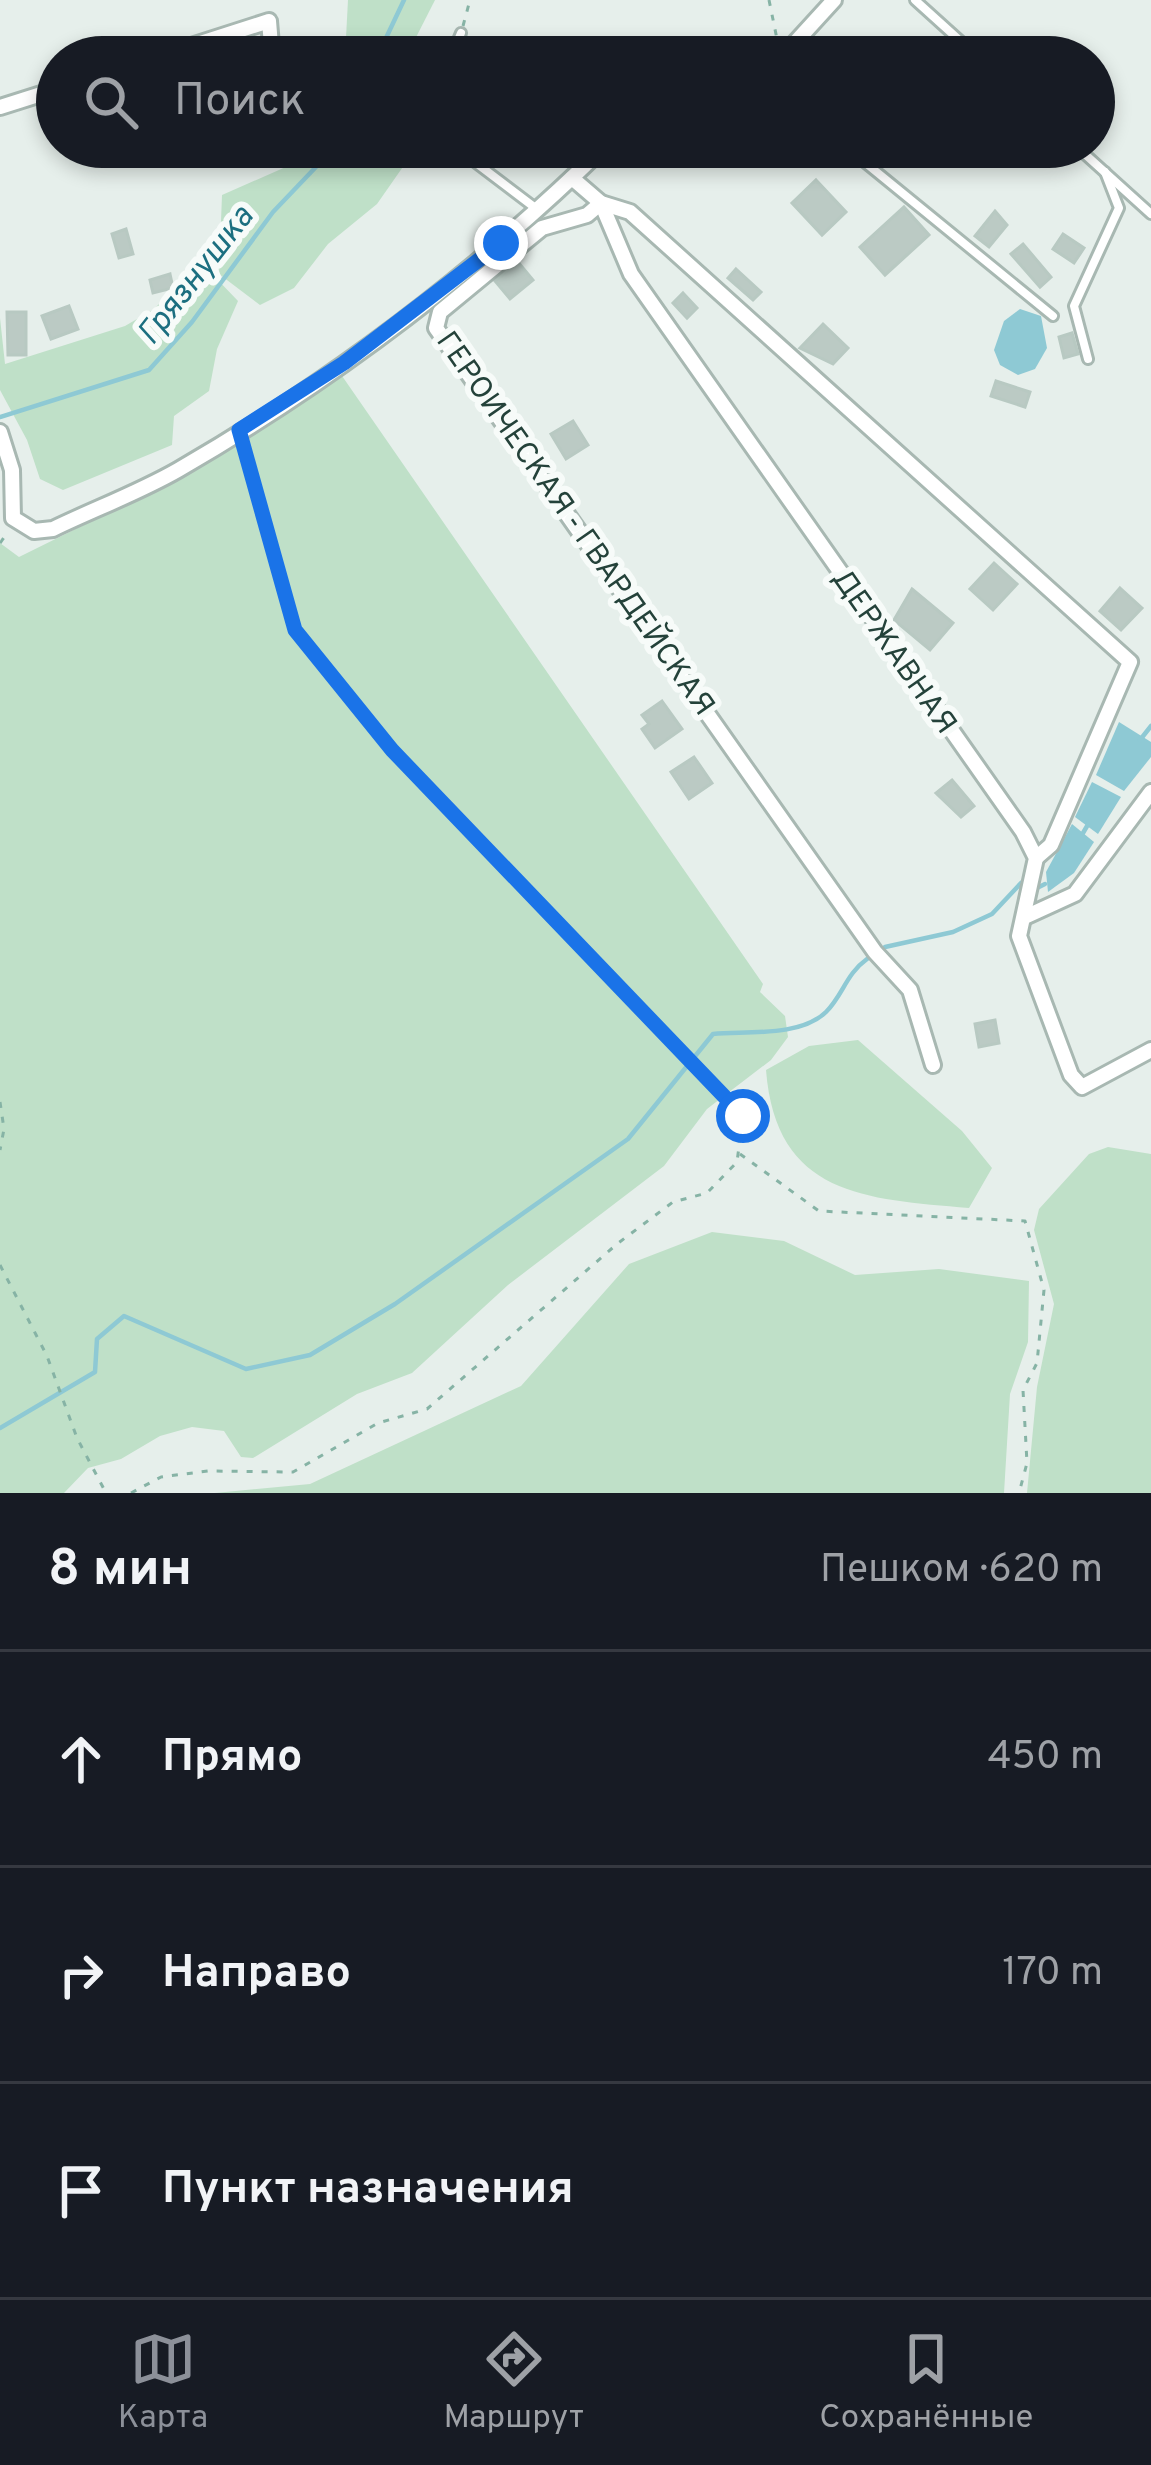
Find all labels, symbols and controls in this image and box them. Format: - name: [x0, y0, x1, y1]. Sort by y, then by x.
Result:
- search box: [36, 36, 1115, 168]
- icon: search: [78, 69, 144, 135]
- text: Поиск: [174, 74, 305, 131]
- water label: Грязнушка: [130, 198, 265, 355]
- route end: [474, 216, 528, 270]
- street label: ГЕРОИЧЕСКАЯ - ГВАРДЕЙСКАЯ: [427, 323, 724, 724]
- street label: ДЕРЖАВНАЯ: [823, 563, 963, 742]
- route start: [716, 1089, 770, 1143]
- text: 8 мин: [48, 1539, 192, 1604]
- text: Пешком · 620 m: [820, 1547, 1103, 1596]
- icon: ahead: [48, 1726, 114, 1792]
- text: Прямо: [162, 1730, 303, 1787]
- text: 450 m: [987, 1734, 1103, 1783]
- icon: right: [48, 1942, 114, 2008]
- text: Направо: [162, 1946, 351, 2003]
- text: 170 m: [1002, 1950, 1103, 1999]
- icon: arrive: [48, 2158, 114, 2224]
- text: Пункт назначения: [162, 2162, 574, 2219]
- tab: Карта: [118, 2326, 208, 2440]
- tab: Маршрут: [443, 2326, 584, 2440]
- tab: Сохранённые: [819, 2326, 1033, 2440]

